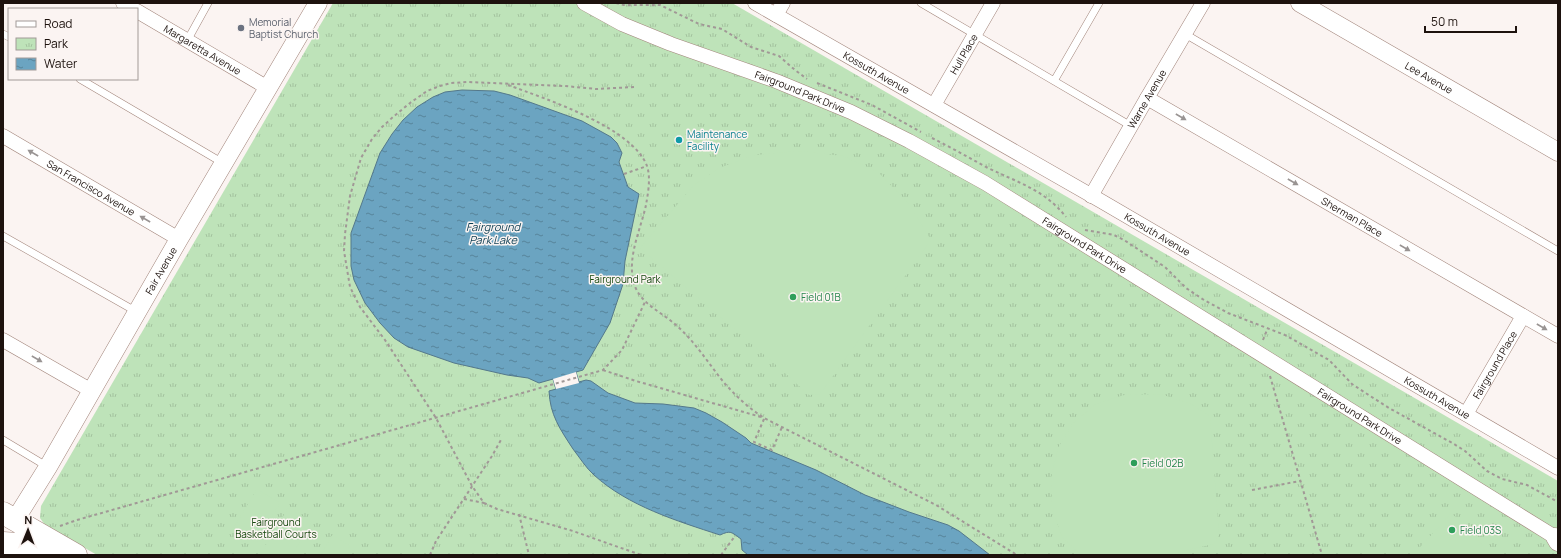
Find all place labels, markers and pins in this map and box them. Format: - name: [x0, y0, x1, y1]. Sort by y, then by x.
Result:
- place label: Memorial Baptist Church: [249, 15, 318, 41]
- marker: Memorial Baptist Church: [236, 23, 246, 33]
- place label: Maintenance Facility: [687, 127, 748, 153]
- marker: Maintenance Facility: [674, 135, 684, 145]
- place label: Field 01B: [801, 290, 841, 304]
- marker: Field 01B: [788, 292, 798, 302]
- place label: Field 02B: [1142, 456, 1183, 470]
- marker: Field 02B: [1129, 458, 1139, 468]
- place label: Field 03S: [1460, 523, 1501, 537]
- marker: Field 03S: [1447, 525, 1457, 535]

